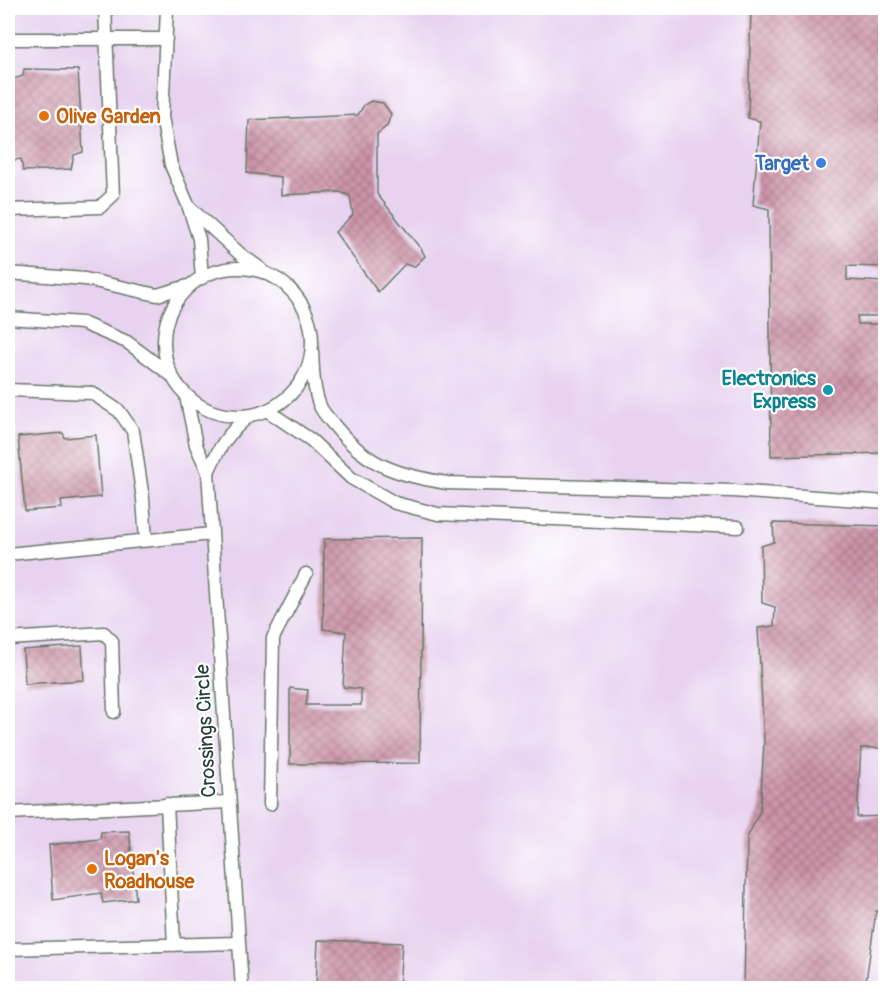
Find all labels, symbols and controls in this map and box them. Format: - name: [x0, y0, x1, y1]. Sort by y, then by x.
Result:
- place label: Olive Garden: [56, 104, 161, 129]
- marker: Olive Garden: [37, 109, 51, 123]
- place label: Target: [754, 151, 810, 176]
- marker: Target: [814, 156, 828, 170]
- place label: Electronics Express: [722, 366, 816, 414]
- marker: Electronics Express: [821, 383, 835, 397]
- street label: Crossings Circle: [190, 664, 221, 798]
- place label: Logan's Roadhouse: [104, 846, 196, 894]
- marker: Logan's Roadhouse: [85, 862, 99, 876]

